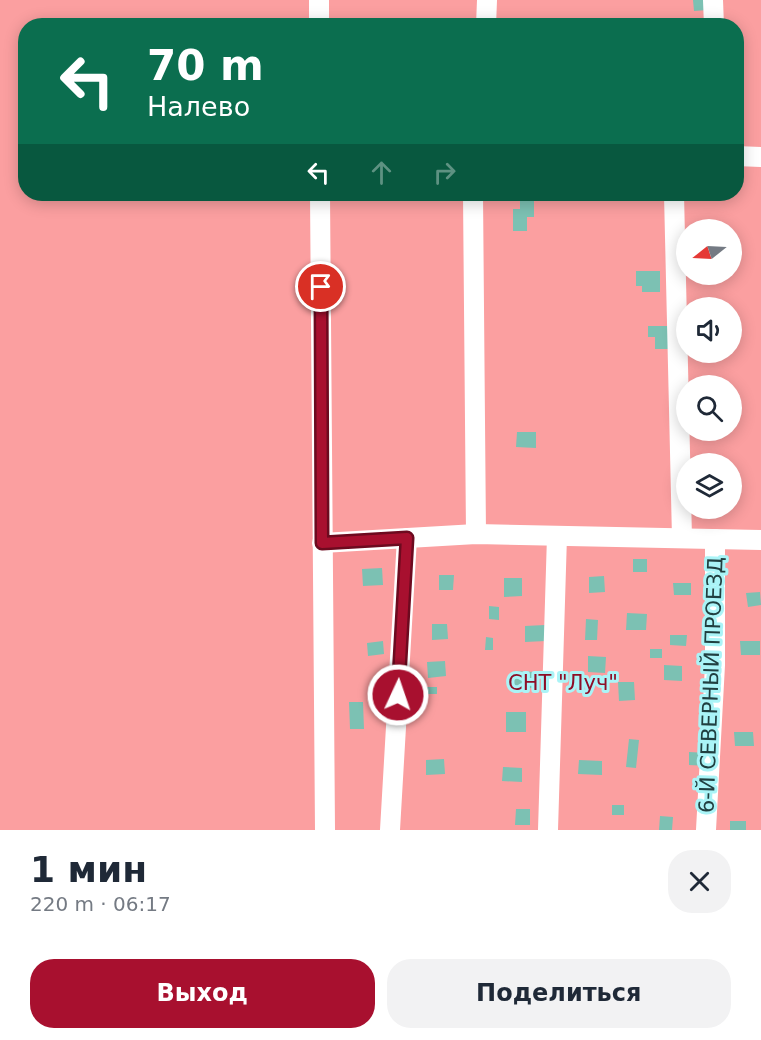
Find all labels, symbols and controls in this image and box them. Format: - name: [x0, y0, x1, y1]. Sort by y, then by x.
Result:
- text: 70 m: [147, 41, 264, 90]
- icon: left: [48, 42, 126, 120]
- text: Налево: [147, 91, 250, 122]
- icon: left: [302, 156, 335, 189]
- icon: ahead: [365, 156, 398, 189]
- icon: right: [428, 156, 461, 189]
- north arrow: [676, 219, 742, 285]
- map controls: [676, 219, 742, 519]
- pin: [295, 261, 346, 312]
- icon: arrive: [304, 270, 337, 303]
- button: sound: [676, 297, 742, 363]
- button: search: [676, 375, 742, 441]
- button: layers: [676, 453, 742, 519]
- street label: 6-Й СЕВЕРНЫЙ ПРОЕЗД: [694, 556, 727, 814]
- position arrow: [366, 663, 430, 727]
- park label: СНТ "Луч": [508, 671, 618, 695]
- text: 1 мин: [30, 849, 147, 890]
- button: close: [668, 850, 731, 913]
- text: 220 m · 06:17: [30, 892, 171, 916]
- button: Выход: [30, 959, 375, 1028]
- button: Поделиться: [387, 959, 731, 1028]

